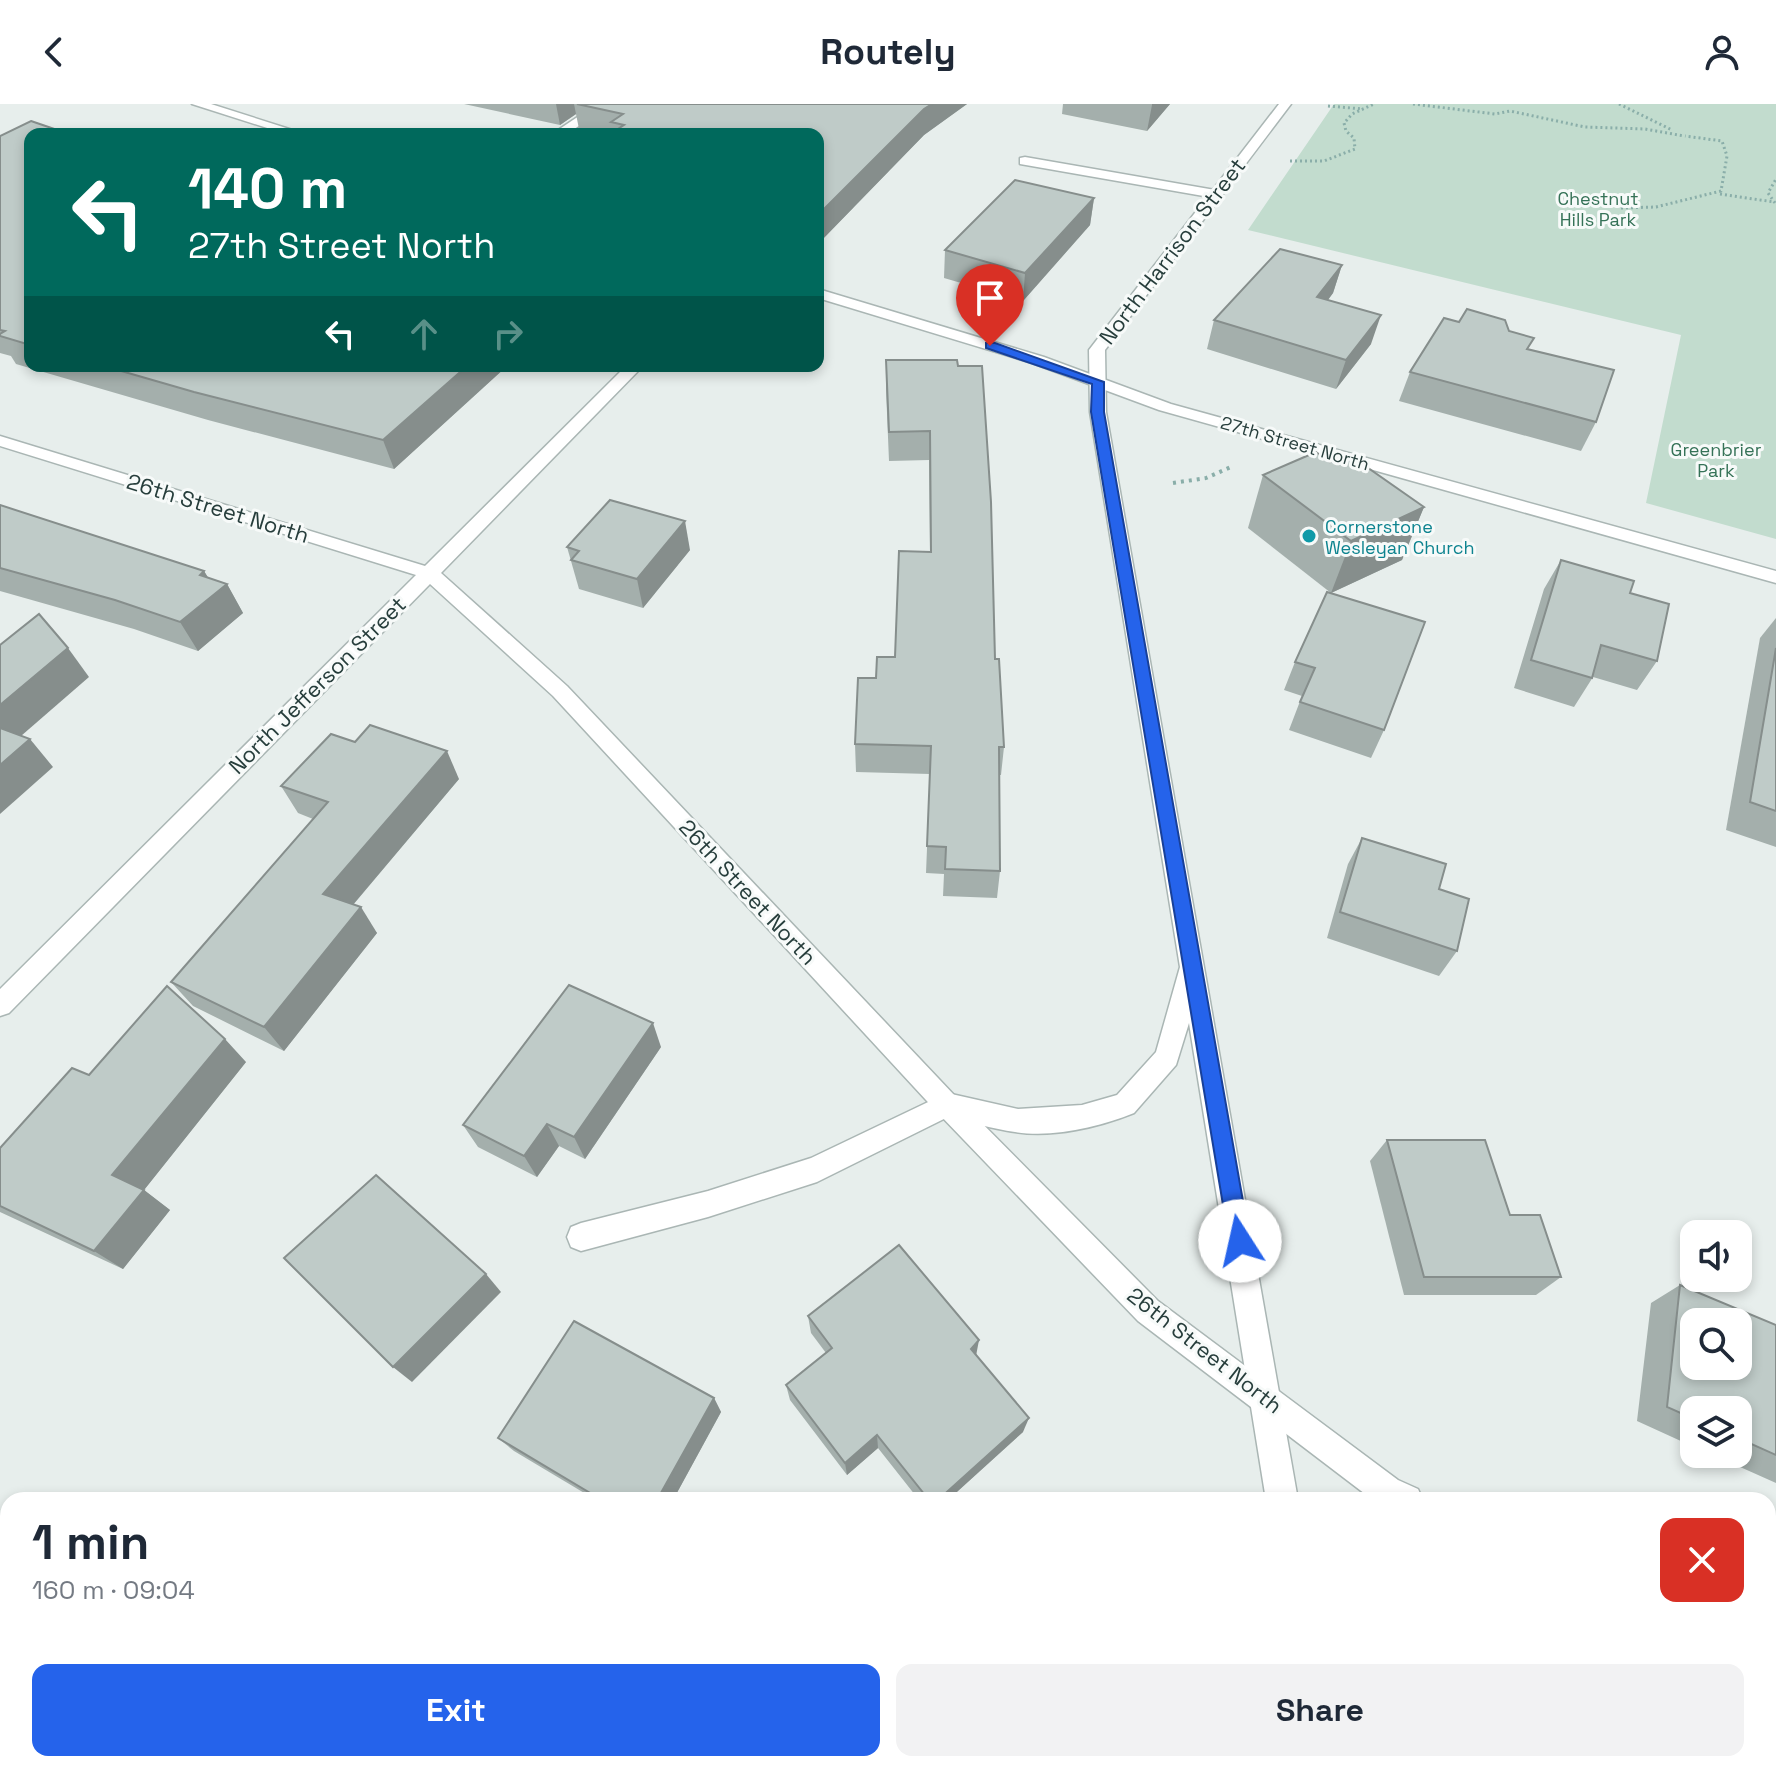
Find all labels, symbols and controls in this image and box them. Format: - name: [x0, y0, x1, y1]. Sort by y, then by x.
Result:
- text: Routely: [820, 29, 956, 75]
- icon: back: [32, 30, 76, 74]
- icon: person: [1700, 30, 1744, 74]
- street label: North Harrison Street: [1093, 152, 1251, 350]
- text: 140 m: [188, 153, 347, 224]
- icon: left: [56, 160, 160, 264]
- park label: Chestnut Hills Park: [1558, 187, 1639, 231]
- text: 27th Street North: [188, 223, 495, 269]
- pin: [956, 264, 1024, 346]
- icon: arrive: [968, 276, 1012, 320]
- icon: left: [318, 312, 362, 356]
- icon: ahead: [402, 312, 446, 356]
- icon: right: [486, 312, 530, 356]
- street label: 27th Street North: [1218, 411, 1372, 475]
- park label: Greenbrier Park: [1671, 438, 1762, 482]
- street label: 26th Street North: [124, 467, 312, 549]
- place label: Cornerstone Wesleyan Church: [1325, 515, 1474, 559]
- marker: Cornerstone Wesleyan Church: [1300, 527, 1318, 545]
- street label: North Jefferson Street: [222, 590, 412, 780]
- street label: 26th Street North: [673, 813, 823, 971]
- position arrow: [1198, 1199, 1282, 1283]
- map controls: [1680, 1220, 1752, 1468]
- button: sound: [1680, 1220, 1752, 1292]
- street label: 26th Street North: [1122, 1281, 1288, 1419]
- button: search: [1680, 1308, 1752, 1380]
- button: layers: [1680, 1396, 1752, 1468]
- text: 1 min: [32, 1512, 149, 1573]
- button: close: [1660, 1518, 1744, 1602]
- text: 160 m · 09:04: [32, 1573, 195, 1607]
- button: Exit: [32, 1664, 880, 1756]
- button: Share: [896, 1664, 1744, 1756]

